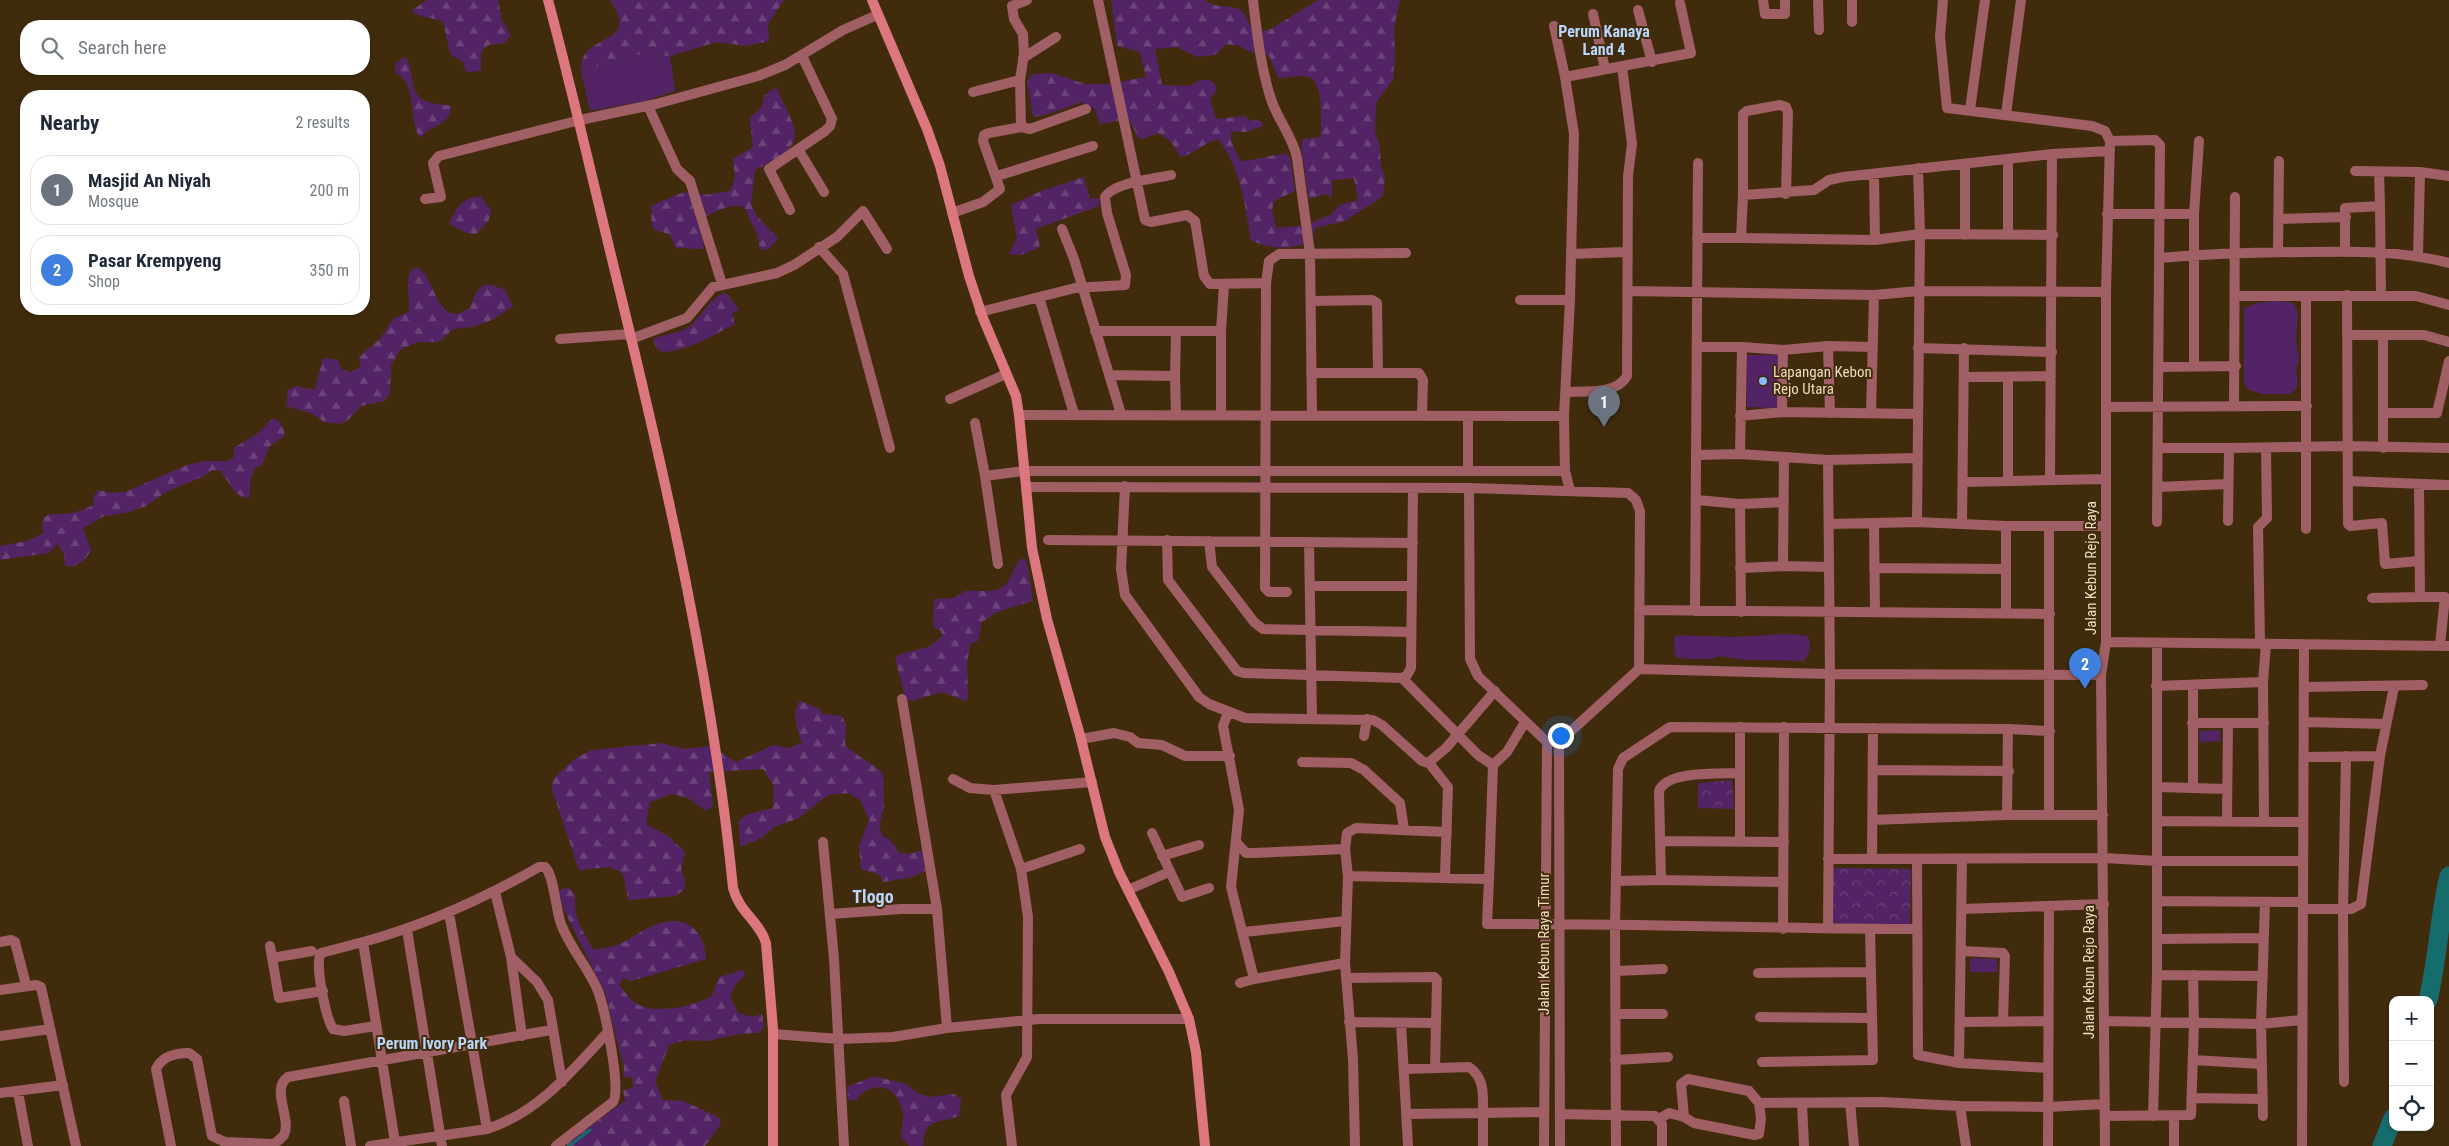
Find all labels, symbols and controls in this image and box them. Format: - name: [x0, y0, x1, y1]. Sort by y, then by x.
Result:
- search box: [20, 20, 370, 75]
- district label: Perum Kanaya Land 4: [1558, 22, 1650, 59]
- icon: search: [38, 34, 66, 62]
- text: Search here: [78, 36, 166, 59]
- text: Nearby: [40, 111, 99, 135]
- text: 2 results: [295, 113, 350, 132]
- text: Masjid An Niyah: [88, 169, 211, 192]
- text: 1: [53, 181, 61, 200]
- text: 200 m: [310, 181, 349, 200]
- text: Mosque: [88, 192, 139, 211]
- text: Pasar Krempyeng: [88, 249, 221, 272]
- text: 2: [53, 261, 61, 280]
- text: 350 m: [310, 261, 349, 280]
- text: Shop: [88, 272, 120, 291]
- place label: Lapangan Kebon Rejo Utara: [1773, 363, 1872, 398]
- marker: Lapangan Kebon Rejo Utara: [1757, 375, 1769, 387]
- pin: 1: [1588, 386, 1620, 427]
- street label: Jalan Kebun Rejo Raya: [2082, 501, 2100, 635]
- pin: 2: [2069, 648, 2101, 689]
- your location: [1548, 723, 1574, 749]
- street label: Jalan Kebun Raya Timur: [1535, 873, 1553, 1015]
- district label: Tlogo: [852, 886, 894, 907]
- street label: Jalan Kebun Rejo Raya: [2080, 905, 2098, 1039]
- map controls: [2389, 996, 2434, 1131]
- button: +: [2389, 996, 2434, 1041]
- district label: Perum Ivory Park: [377, 1034, 488, 1053]
- button: −: [2389, 1041, 2434, 1086]
- button: locate: [2389, 1086, 2434, 1131]

